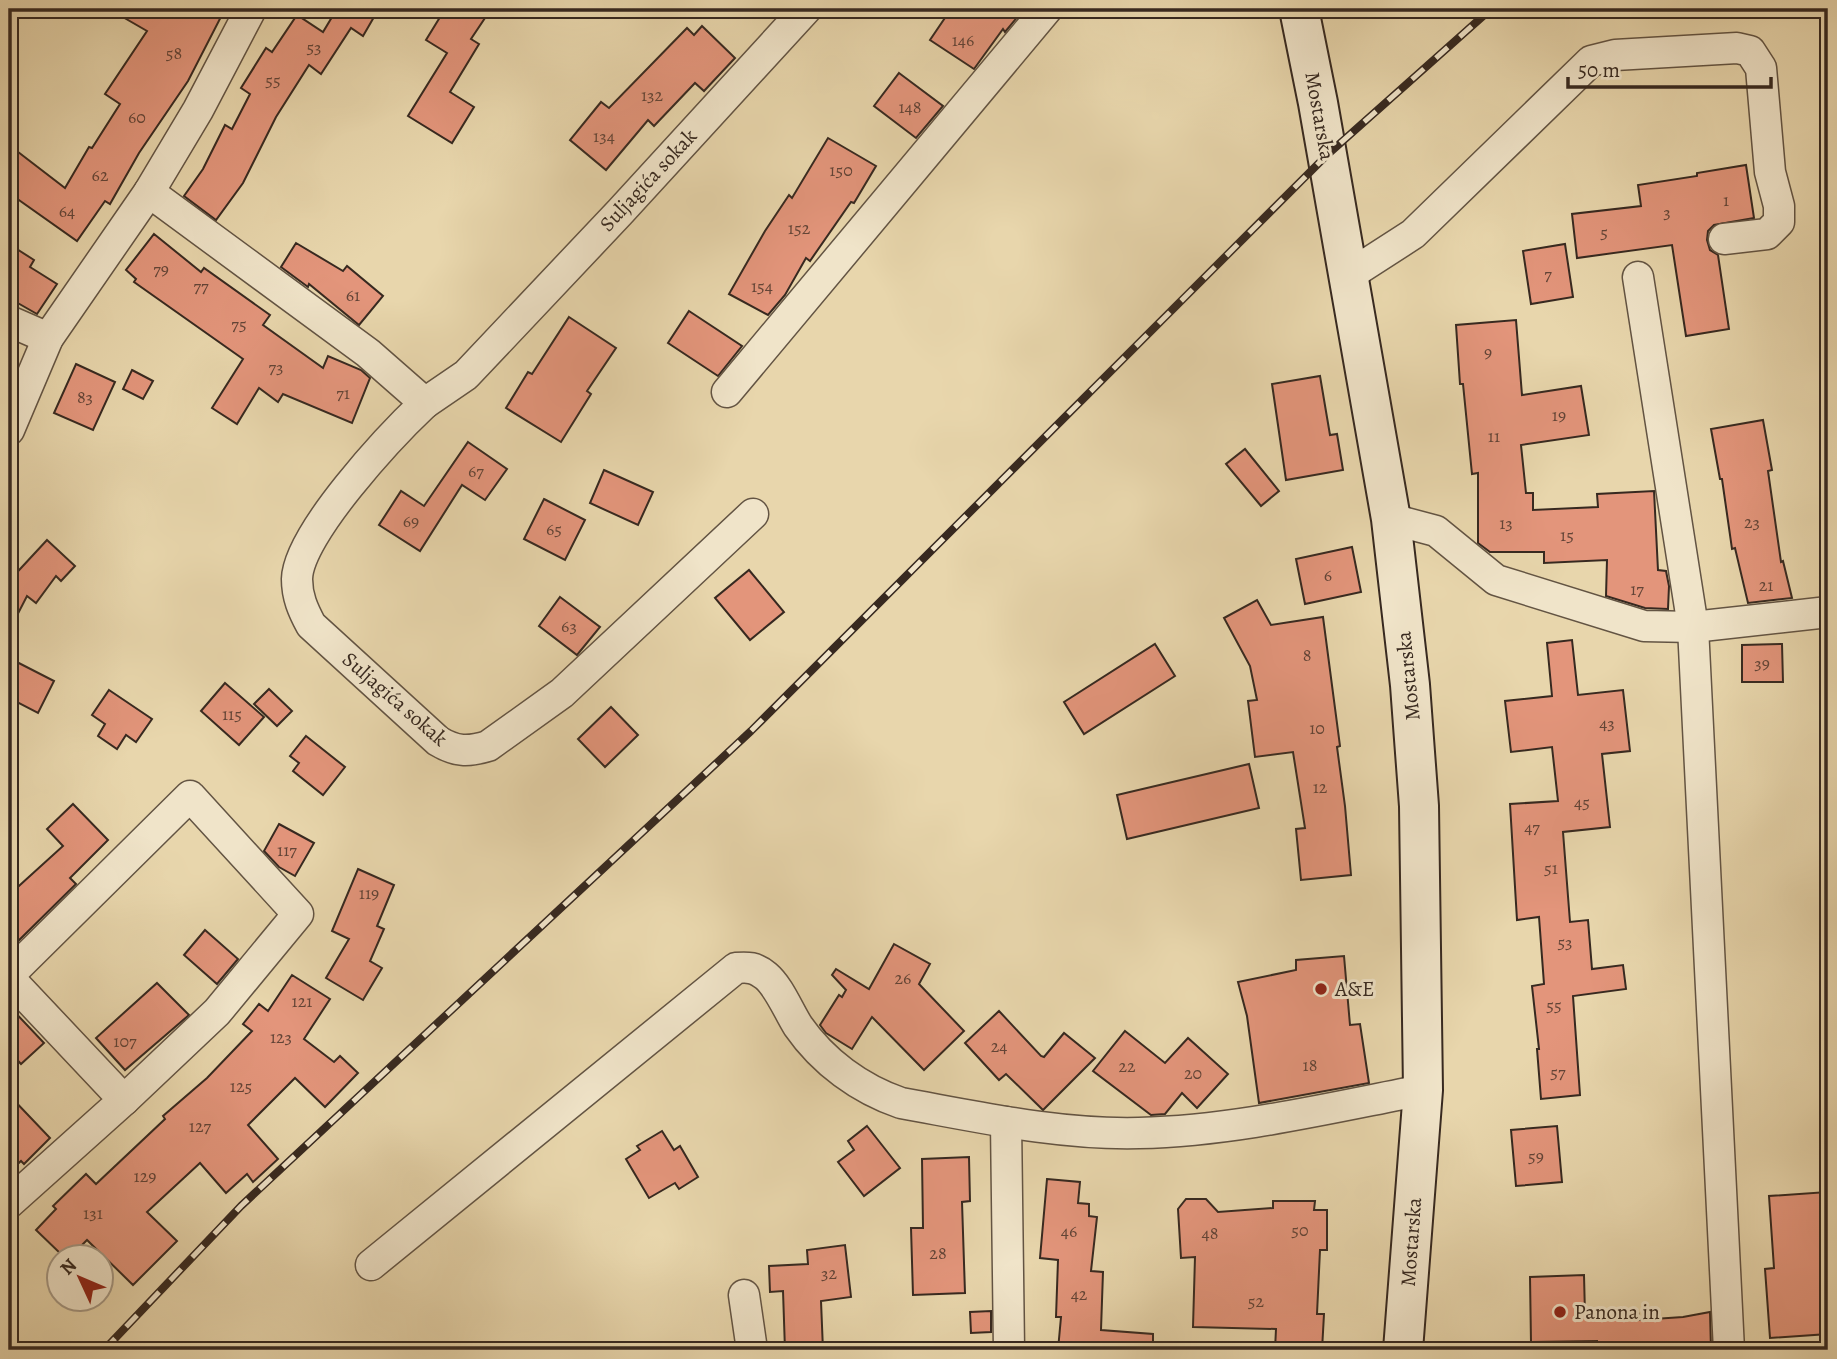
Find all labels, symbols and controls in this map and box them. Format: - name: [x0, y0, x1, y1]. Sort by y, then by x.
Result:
- house number: 146: [952, 28, 974, 52]
- house number: 53: [306, 35, 322, 59]
- house number: 58: [166, 41, 182, 65]
- scale bar: [1568, 46, 1770, 90]
- text: 50 m: [1578, 56, 1620, 84]
- house number: 55: [265, 68, 281, 92]
- street label: Mostarska: [1298, 70, 1342, 163]
- house number: 132: [641, 83, 664, 107]
- house number: 148: [898, 95, 922, 119]
- house number: 60: [128, 105, 146, 129]
- street label: Suljagića sokak: [593, 122, 703, 237]
- house number: 134: [593, 124, 615, 148]
- house number: 150: [829, 158, 853, 182]
- house number: 62: [92, 163, 109, 187]
- house number: 1: [1723, 188, 1729, 212]
- house number: 64: [59, 199, 75, 223]
- house number: 3: [1663, 200, 1671, 224]
- house number: 152: [788, 216, 811, 240]
- house number: 5: [1600, 220, 1608, 244]
- house number: 79: [153, 257, 169, 281]
- house number: 7: [1544, 262, 1552, 286]
- house number: 77: [193, 274, 209, 298]
- house number: 154: [751, 274, 773, 298]
- house number: 61: [346, 283, 360, 307]
- house number: 75: [231, 312, 247, 336]
- house number: 9: [1484, 340, 1492, 364]
- house number: 73: [268, 355, 284, 379]
- house number: 71: [336, 381, 350, 405]
- house number: 83: [77, 385, 93, 409]
- house number: 19: [1552, 403, 1566, 427]
- house number: 11: [1488, 424, 1500, 448]
- house number: 67: [468, 459, 484, 483]
- house number: 69: [403, 509, 419, 533]
- house number: 23: [1744, 510, 1760, 534]
- house number: 13: [1499, 511, 1513, 535]
- house number: 65: [546, 517, 562, 541]
- house number: 15: [1560, 523, 1574, 547]
- house number: 6: [1324, 563, 1332, 587]
- house number: 21: [1759, 573, 1773, 597]
- house number: 17: [1630, 577, 1644, 601]
- house number: 63: [561, 614, 577, 638]
- street label: Mostarska: [1389, 630, 1427, 722]
- house number: 8: [1303, 643, 1311, 667]
- street label: Suljagića sokak: [336, 646, 454, 753]
- house number: 39: [1754, 651, 1770, 675]
- house number: 115: [222, 702, 242, 726]
- house number: 43: [1599, 711, 1615, 735]
- house number: 10: [1309, 716, 1325, 740]
- house number: 12: [1313, 775, 1328, 799]
- house number: 45: [1574, 790, 1590, 814]
- house number: 47: [1524, 815, 1540, 839]
- house number: 117: [277, 838, 297, 862]
- house number: 51: [1544, 856, 1558, 880]
- house number: 119: [359, 881, 379, 905]
- house number: 53: [1557, 930, 1573, 954]
- house number: 26: [895, 966, 911, 990]
- place label: A&E: [1334, 975, 1374, 1003]
- marker: A&E: [1313, 981, 1329, 997]
- house number: 121: [292, 989, 312, 1013]
- house number: 55: [1546, 993, 1562, 1017]
- house number: 123: [270, 1025, 292, 1049]
- house number: 107: [113, 1029, 137, 1053]
- house number: 24: [991, 1034, 1007, 1058]
- house number: 18: [1303, 1053, 1317, 1077]
- house number: 22: [1118, 1054, 1136, 1078]
- house number: 57: [1550, 1060, 1566, 1084]
- house number: 20: [1184, 1061, 1202, 1085]
- house number: 125: [230, 1074, 252, 1098]
- house number: 127: [189, 1114, 212, 1138]
- house number: 59: [1528, 1144, 1544, 1168]
- house number: 129: [134, 1164, 156, 1188]
- street label: Mostarska: [1394, 1196, 1428, 1288]
- house number: 131: [83, 1201, 103, 1225]
- house number: 50: [1291, 1218, 1309, 1242]
- house number: 46: [1061, 1219, 1077, 1243]
- house number: 48: [1202, 1221, 1218, 1245]
- house number: 28: [929, 1241, 947, 1265]
- north arrow: [46, 1244, 116, 1314]
- text: N: [54, 1253, 83, 1281]
- house number: 32: [821, 1261, 837, 1285]
- house number: 42: [1071, 1282, 1088, 1306]
- house number: 52: [1248, 1289, 1265, 1313]
- place label: Panona in: [1574, 1298, 1660, 1326]
- marker: Panona in: [1552, 1304, 1568, 1320]

